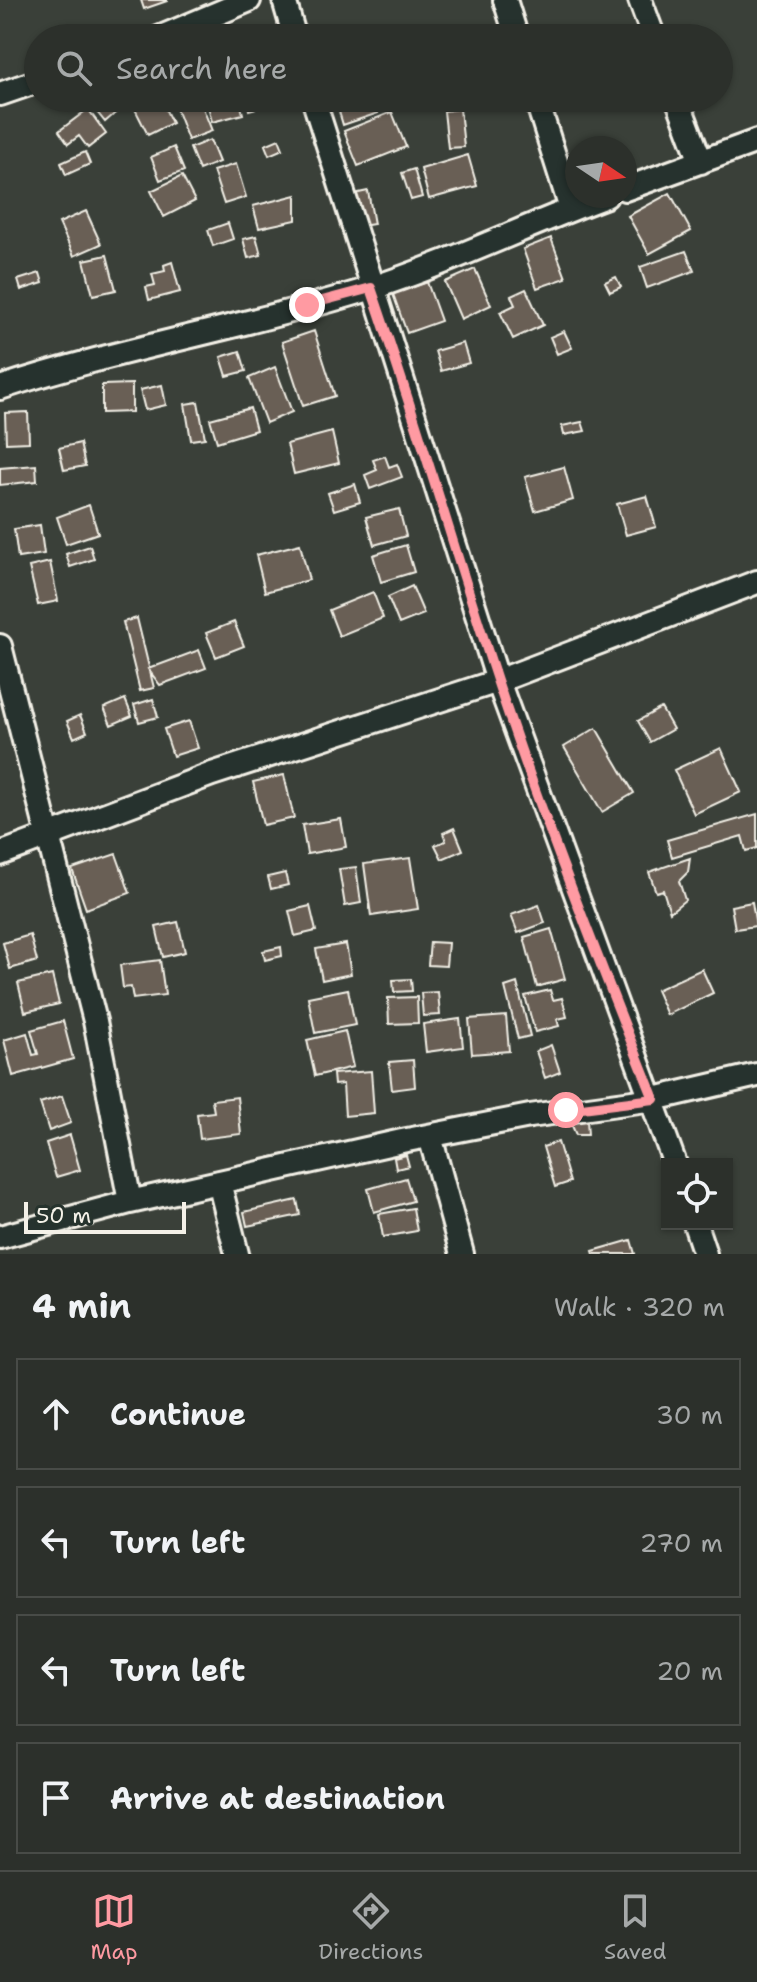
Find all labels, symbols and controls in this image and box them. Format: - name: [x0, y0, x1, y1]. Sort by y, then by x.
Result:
- search box: [24, 24, 733, 112]
- icon: search: [52, 46, 96, 90]
- text: Search here: [116, 48, 287, 89]
- north arrow: [565, 136, 637, 208]
- route end: [289, 287, 325, 323]
- route start: [548, 1092, 584, 1128]
- map controls: [661, 1158, 733, 1230]
- button: locate: [661, 1158, 733, 1230]
- scale bar: [24, 1198, 186, 1234]
- text: 50 m: [36, 1201, 91, 1230]
- text: 4 min: [32, 1283, 131, 1329]
- text: Walk · 320 m: [554, 1289, 725, 1324]
- icon: ahead: [34, 1392, 78, 1436]
- text: Continue: [110, 1394, 246, 1435]
- text: 30 m: [656, 1397, 723, 1432]
- icon: left: [34, 1520, 78, 1564]
- text: Turn left: [110, 1522, 245, 1563]
- text: 270 m: [640, 1525, 723, 1560]
- icon: left: [34, 1648, 78, 1692]
- text: Turn left: [110, 1650, 245, 1691]
- text: 20 m: [656, 1653, 723, 1688]
- icon: arrive: [34, 1776, 78, 1820]
- text: Arrive at destination: [110, 1778, 445, 1819]
- tab: Map: [90, 1889, 138, 1966]
- tab: Directions: [318, 1889, 423, 1966]
- tab: Saved: [604, 1889, 667, 1966]

